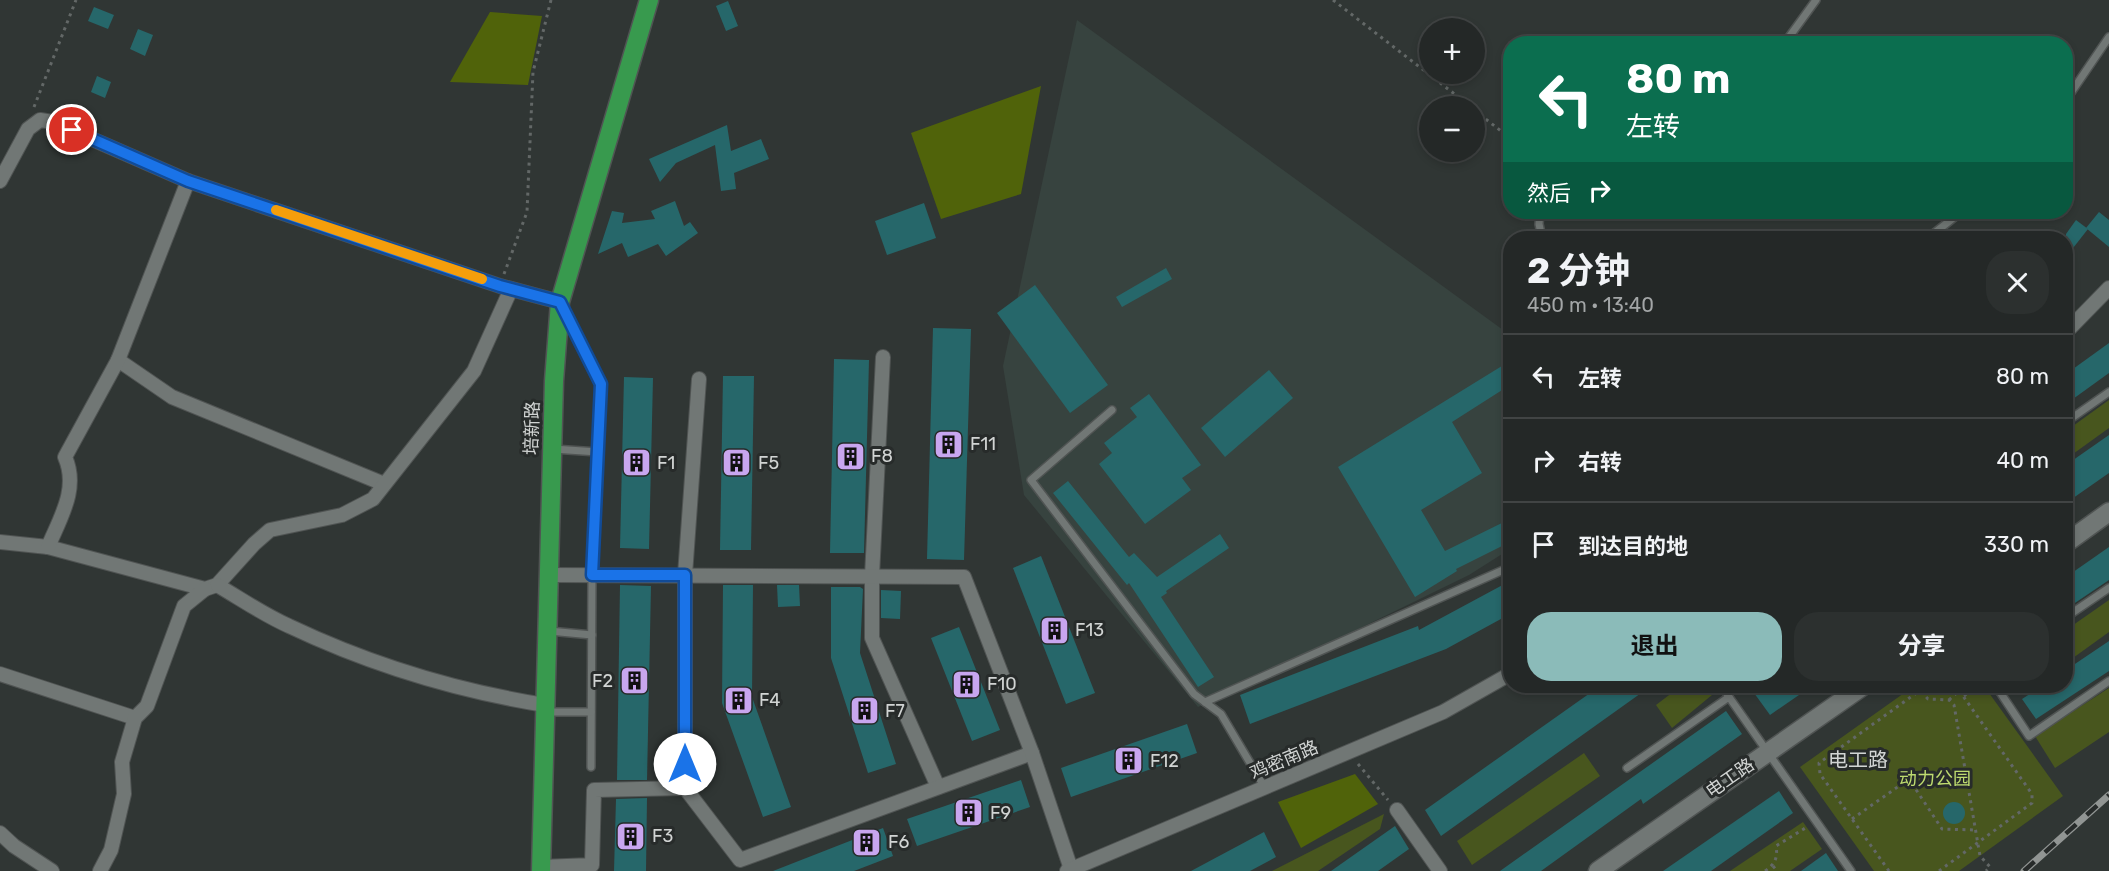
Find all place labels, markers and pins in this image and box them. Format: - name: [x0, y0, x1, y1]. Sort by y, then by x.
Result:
- pin: [46, 104, 97, 155]
- building icon: F11: [933, 428, 965, 460]
- place label: F11: [970, 433, 996, 455]
- building icon: F8: [834, 440, 866, 472]
- place label: F8: [871, 445, 893, 467]
- building icon: F1: [620, 447, 652, 479]
- building icon: F5: [721, 447, 753, 479]
- place label: F1: [657, 452, 675, 474]
- place label: F5: [758, 452, 779, 474]
- building icon: F13: [1038, 614, 1070, 646]
- place label: F13: [1075, 619, 1104, 641]
- building icon: F2: [618, 665, 650, 697]
- building icon: F10: [950, 668, 982, 700]
- place label: F2: [592, 670, 613, 692]
- place label: F10: [987, 673, 1017, 695]
- building icon: F4: [722, 684, 754, 716]
- place label: F4: [759, 689, 781, 711]
- building icon: F7: [848, 695, 880, 727]
- place label: F7: [885, 700, 905, 722]
- building icon: F12: [1113, 745, 1145, 777]
- place label: F12: [1150, 750, 1179, 772]
- building icon: F9: [953, 797, 985, 829]
- place label: F9: [990, 802, 1011, 824]
- building icon: F3: [615, 820, 647, 852]
- place label: F3: [652, 825, 673, 847]
- building icon: F6: [851, 826, 883, 858]
- place label: F6: [888, 831, 910, 853]

